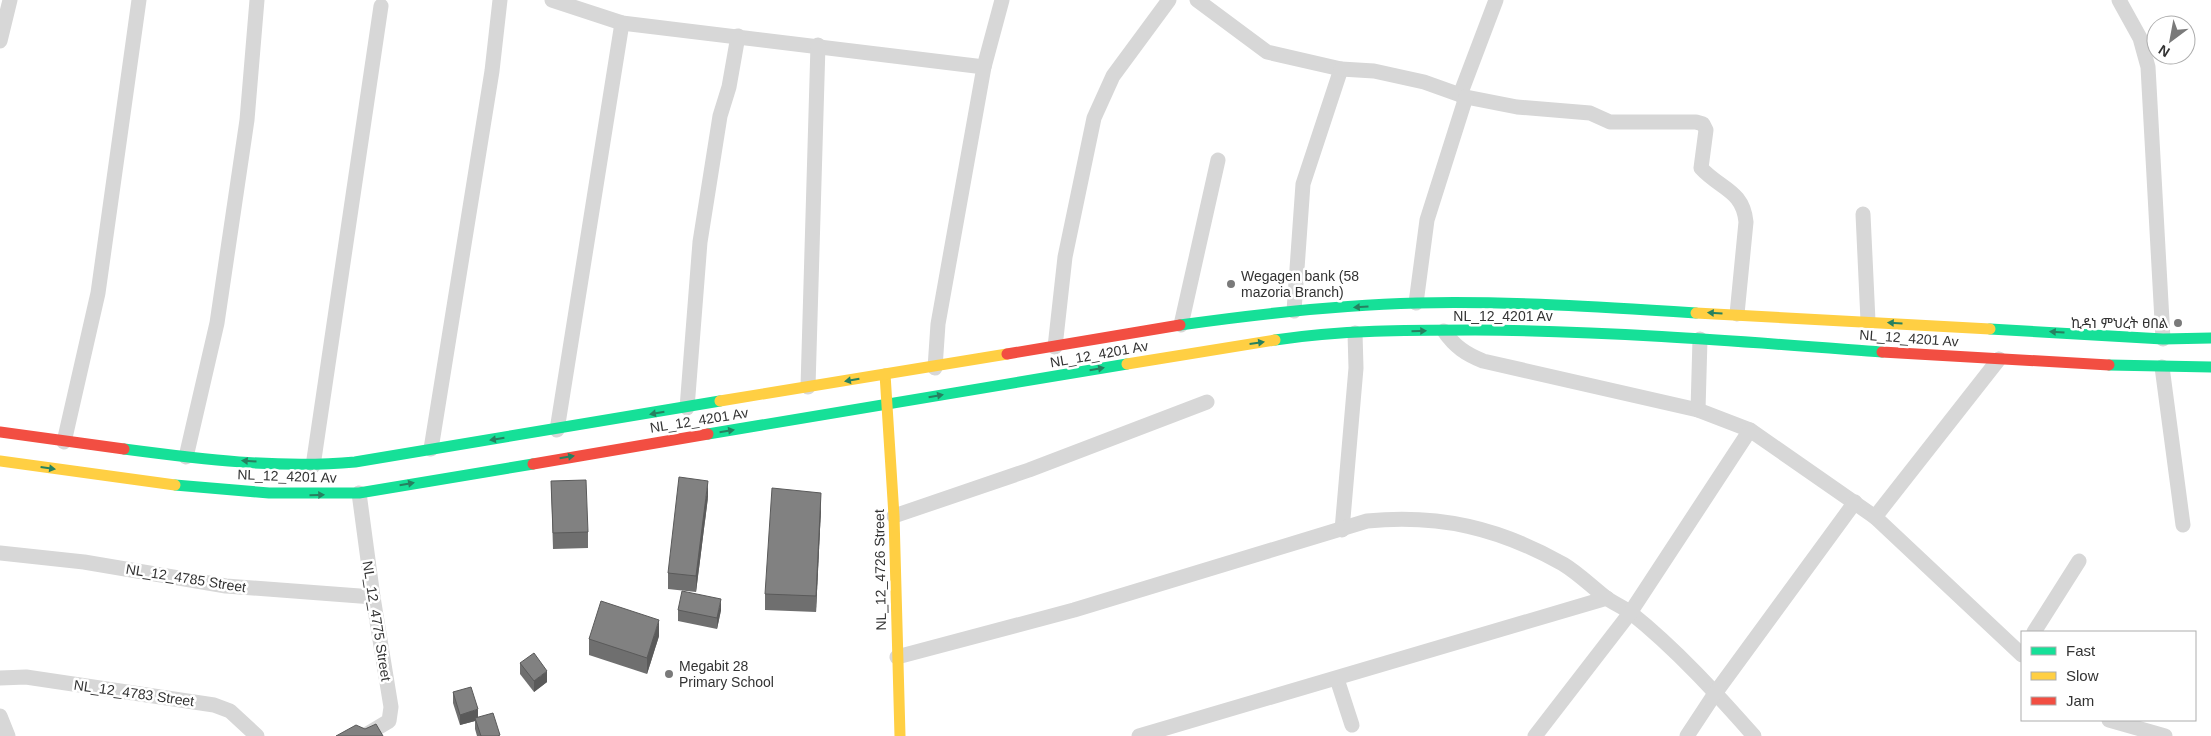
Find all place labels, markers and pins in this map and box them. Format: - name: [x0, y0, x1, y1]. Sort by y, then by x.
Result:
- place label: Wegagen bank (58 mazoria Branch): [1241, 268, 1359, 300]
- marker: Wegagen bank (58 mazoria Branch): [1225, 278, 1237, 290]
- place label: ኪዳነ ምህረት ፀበል: [2071, 315, 2169, 331]
- marker: ኪዳነ ምህረት ፀበል: [2172, 317, 2184, 329]
- place label: Megabit 28 Primary School: [679, 658, 774, 690]
- marker: Megabit 28 Primary School: [663, 668, 675, 680]

